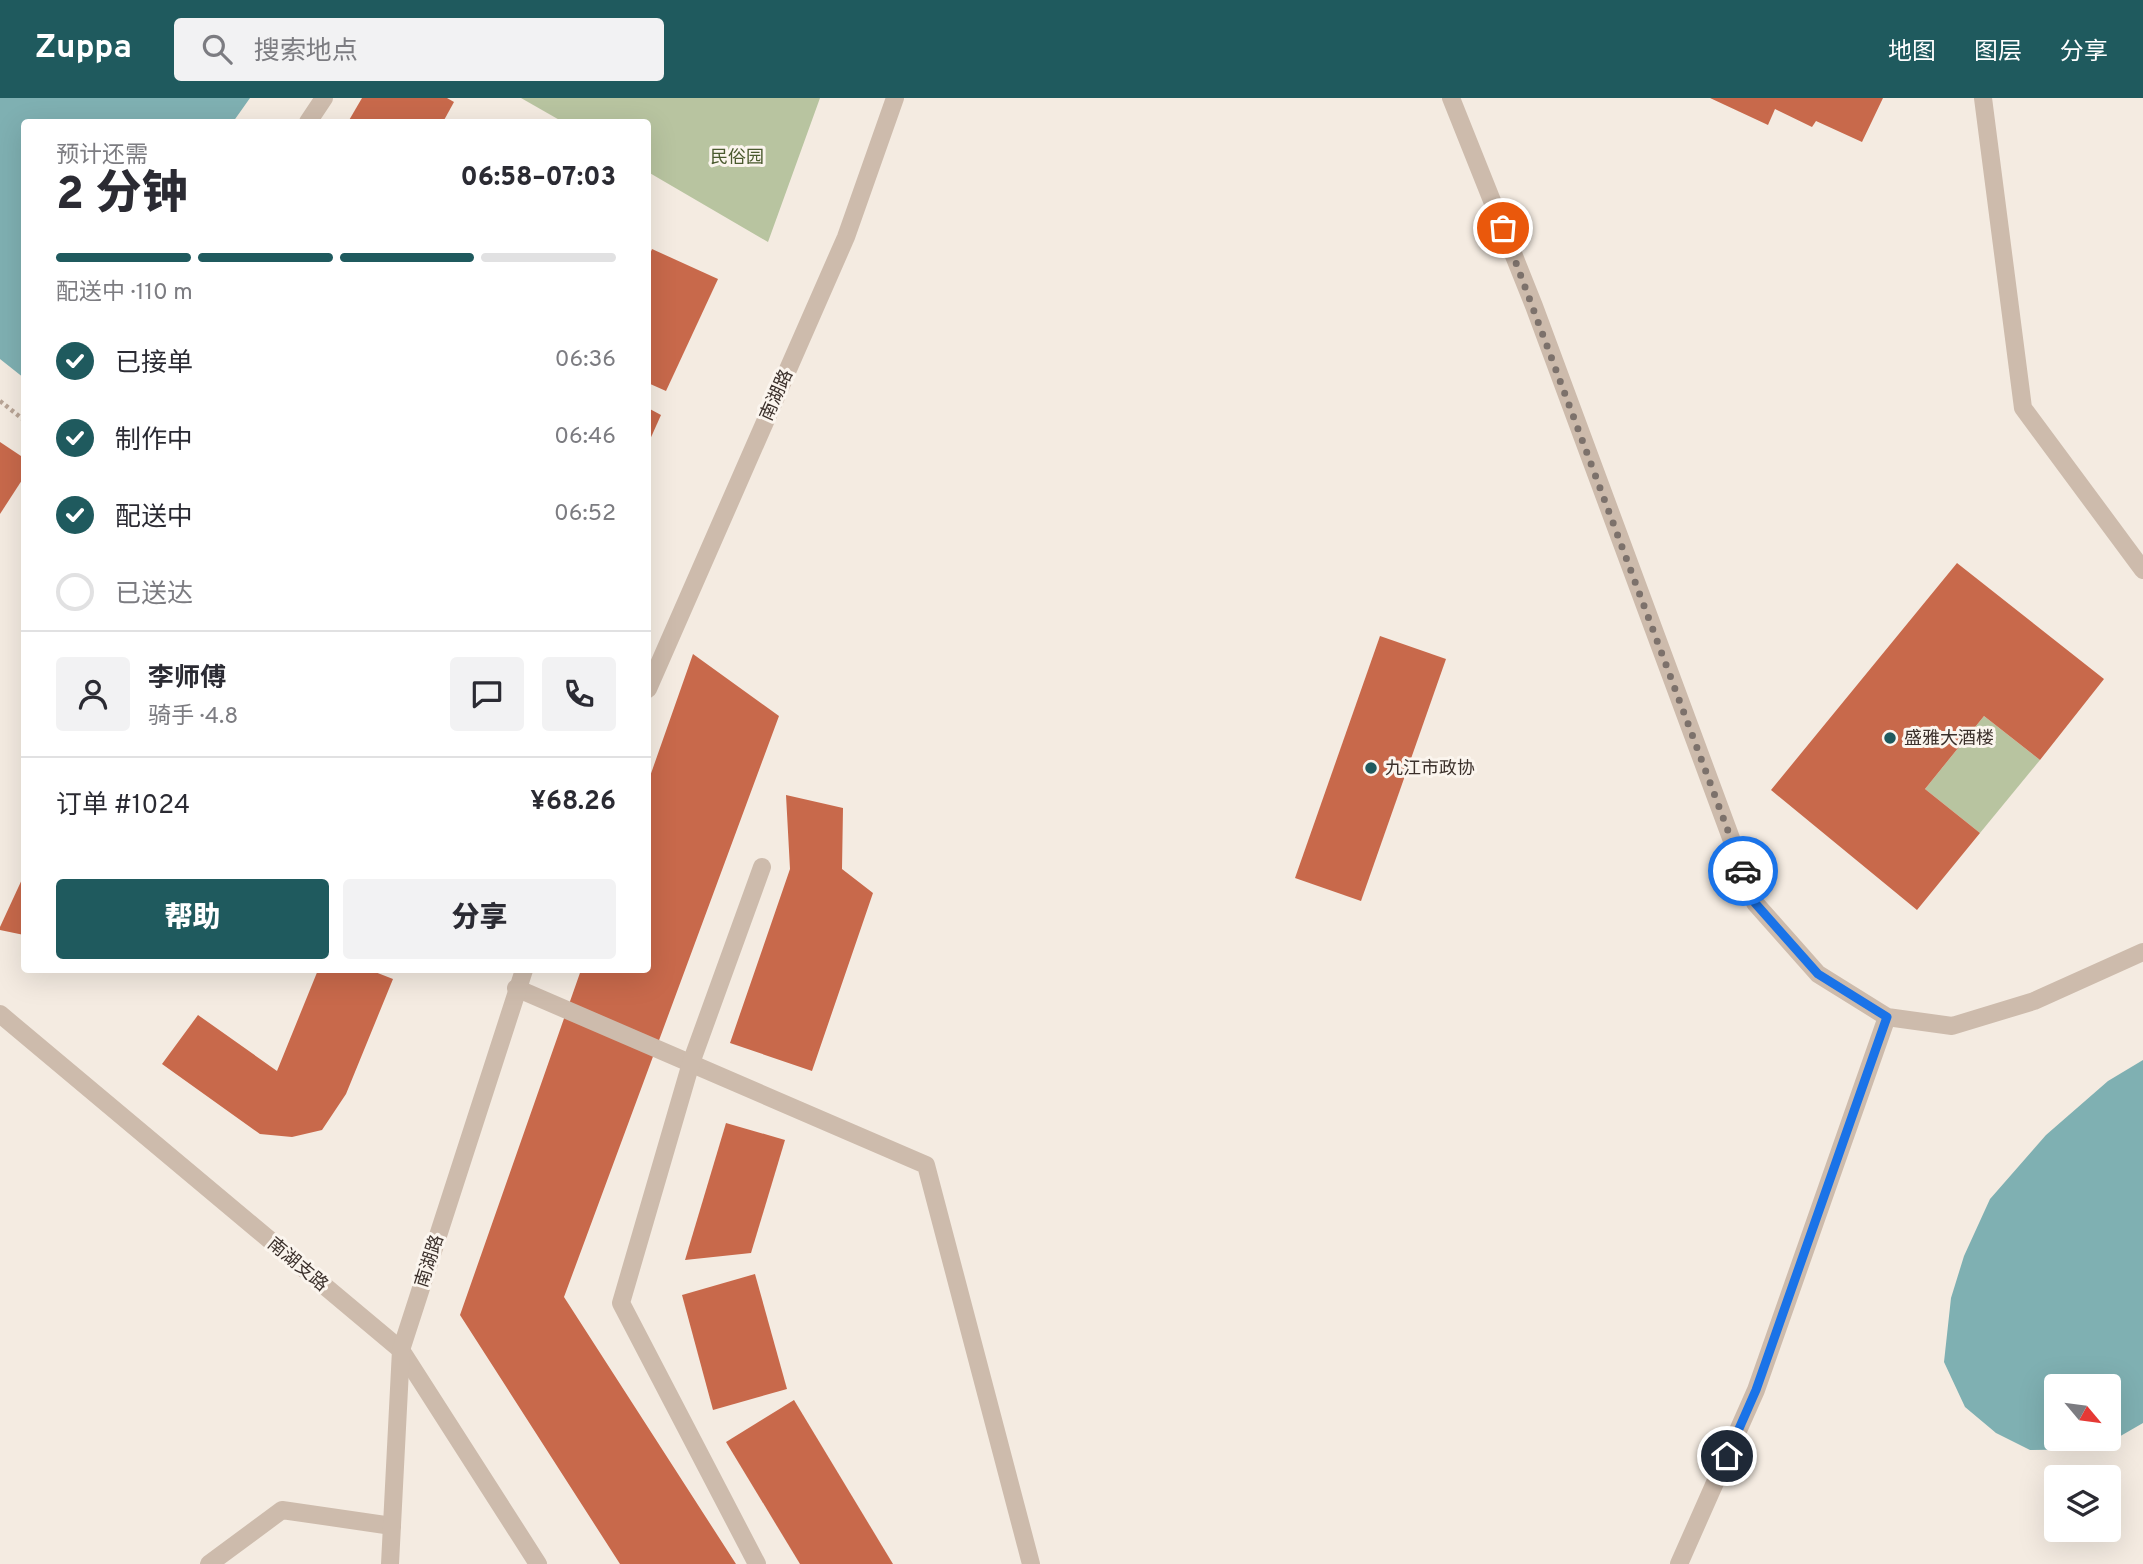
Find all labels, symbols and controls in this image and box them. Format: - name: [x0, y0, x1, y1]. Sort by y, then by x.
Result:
- search box: [174, 18, 664, 81]
- text: Zuppa: [35, 28, 132, 70]
- icon: search: [198, 30, 236, 68]
- text: 搜索地点: [254, 36, 358, 69]
- text: 地图: [1888, 38, 1936, 68]
- text: 图层: [1974, 38, 2022, 68]
- text: 分享: [2060, 38, 2108, 68]
- text: 预计还需: [56, 142, 148, 171]
- park label: 民俗园: [710, 147, 764, 170]
- text: 06:58–07:03: [460, 162, 616, 195]
- text: 2 分钟: [56, 167, 188, 226]
- pin: [1473, 198, 1533, 258]
- icon: bag: [1484, 209, 1522, 247]
- text: 配送中 · 110 m: [56, 279, 193, 308]
- icon: check: [56, 342, 94, 380]
- text: 06:36: [555, 346, 616, 375]
- text: 已接单: [115, 348, 193, 381]
- street label: 南湖路: [756, 366, 799, 425]
- icon: check: [56, 419, 94, 457]
- text: 06:46: [554, 423, 616, 452]
- text: 制作中: [115, 425, 193, 458]
- icon: check: [56, 496, 94, 534]
- text: 06:52: [554, 500, 616, 529]
- text: 配送中: [115, 502, 193, 535]
- text: 已送达: [115, 579, 193, 612]
- button: person: [56, 657, 130, 731]
- button: chat: [450, 657, 524, 731]
- button: phone: [542, 657, 616, 731]
- text: 李师傅: [148, 663, 226, 696]
- text: 骑手 · 4.8: [148, 703, 238, 732]
- place label: 盛雅大酒楼: [1904, 728, 1994, 751]
- marker: 盛雅大酒楼: [1882, 730, 1898, 746]
- place label: 九江市政协: [1385, 758, 1475, 781]
- marker: 九江市政协: [1363, 760, 1379, 776]
- text: ¥68.26: [530, 786, 616, 819]
- text: 订单 #1024: [56, 790, 190, 823]
- courier: [1708, 836, 1778, 906]
- icon: car: [1724, 852, 1762, 890]
- button: 帮助: [56, 879, 329, 959]
- button: 分享: [343, 879, 616, 959]
- street label: 南湖路: [411, 1232, 450, 1291]
- street label: 南湖支路: [262, 1233, 332, 1297]
- north arrow: [2044, 1374, 2121, 1451]
- map controls: [2044, 1374, 2121, 1542]
- pin: [1697, 1426, 1757, 1486]
- icon: home: [1708, 1437, 1746, 1475]
- button: layers: [2044, 1465, 2121, 1542]

